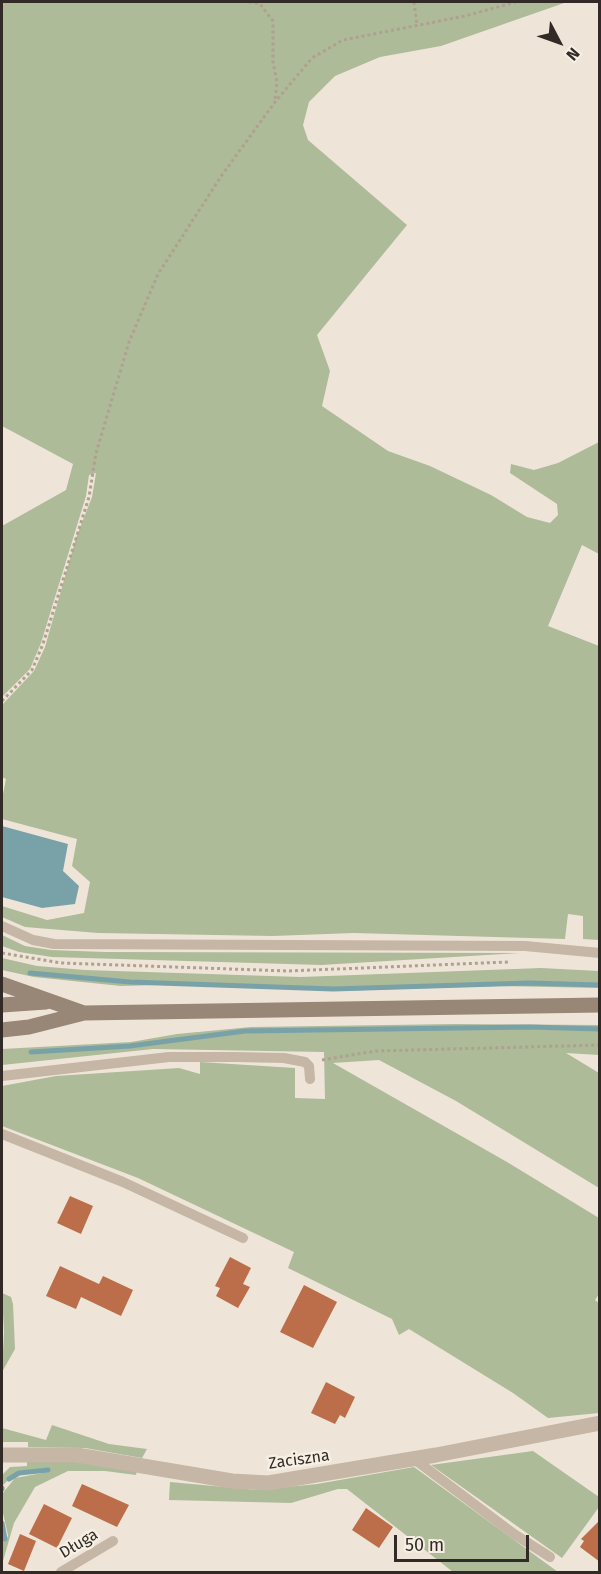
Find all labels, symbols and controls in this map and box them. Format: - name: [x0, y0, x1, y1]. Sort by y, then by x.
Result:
- north arrow: [529, 12, 589, 72]
- text: N: [562, 44, 584, 64]
- street label: Zaciszna: [267, 1446, 331, 1474]
- scale bar: [397, 1523, 532, 1561]
- street label: Długa: [56, 1525, 102, 1563]
- text: 50 m: [405, 1534, 444, 1556]

